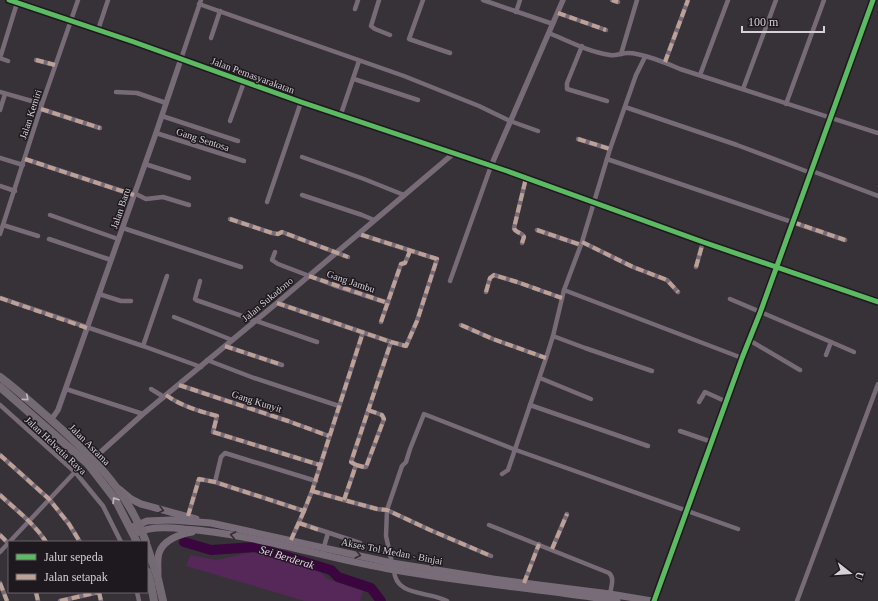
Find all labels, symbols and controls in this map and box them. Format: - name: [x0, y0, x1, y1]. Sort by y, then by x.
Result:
- scale bar: [742, 8, 824, 34]
- text: 100 m: [748, 15, 779, 29]
- street label: Jalan Pemasyarakatan: [210, 55, 296, 96]
- street label: Jalan Kemiri: [17, 88, 44, 140]
- street label: Gang Sentosa: [175, 126, 231, 153]
- street label: Jalan Baru: [108, 186, 133, 230]
- street label: Gang Jambu: [325, 268, 376, 295]
- street label: Jalan Sukadono: [240, 275, 295, 324]
- street label: Gang Kunyit: [230, 388, 283, 415]
- one-way arrow: [21, 394, 29, 401]
- street label: Jalan Helvetia Raya: [23, 414, 89, 477]
- street label: Jalan Asrama: [67, 422, 113, 468]
- one-way arrow: [113, 497, 120, 504]
- one-way arrow: [157, 505, 164, 513]
- one-way arrow: [230, 531, 236, 540]
- street label: Akses Tol Medan - Binjai: [340, 536, 444, 567]
- legend: [8, 541, 148, 593]
- water label: Sei Berderak: [258, 543, 317, 571]
- text: Jalur sepeda: [44, 550, 104, 564]
- one-way arrow: [355, 551, 362, 559]
- north arrow: [830, 553, 870, 593]
- text: Jalan setapak: [44, 570, 108, 584]
- text: U: [853, 570, 866, 582]

